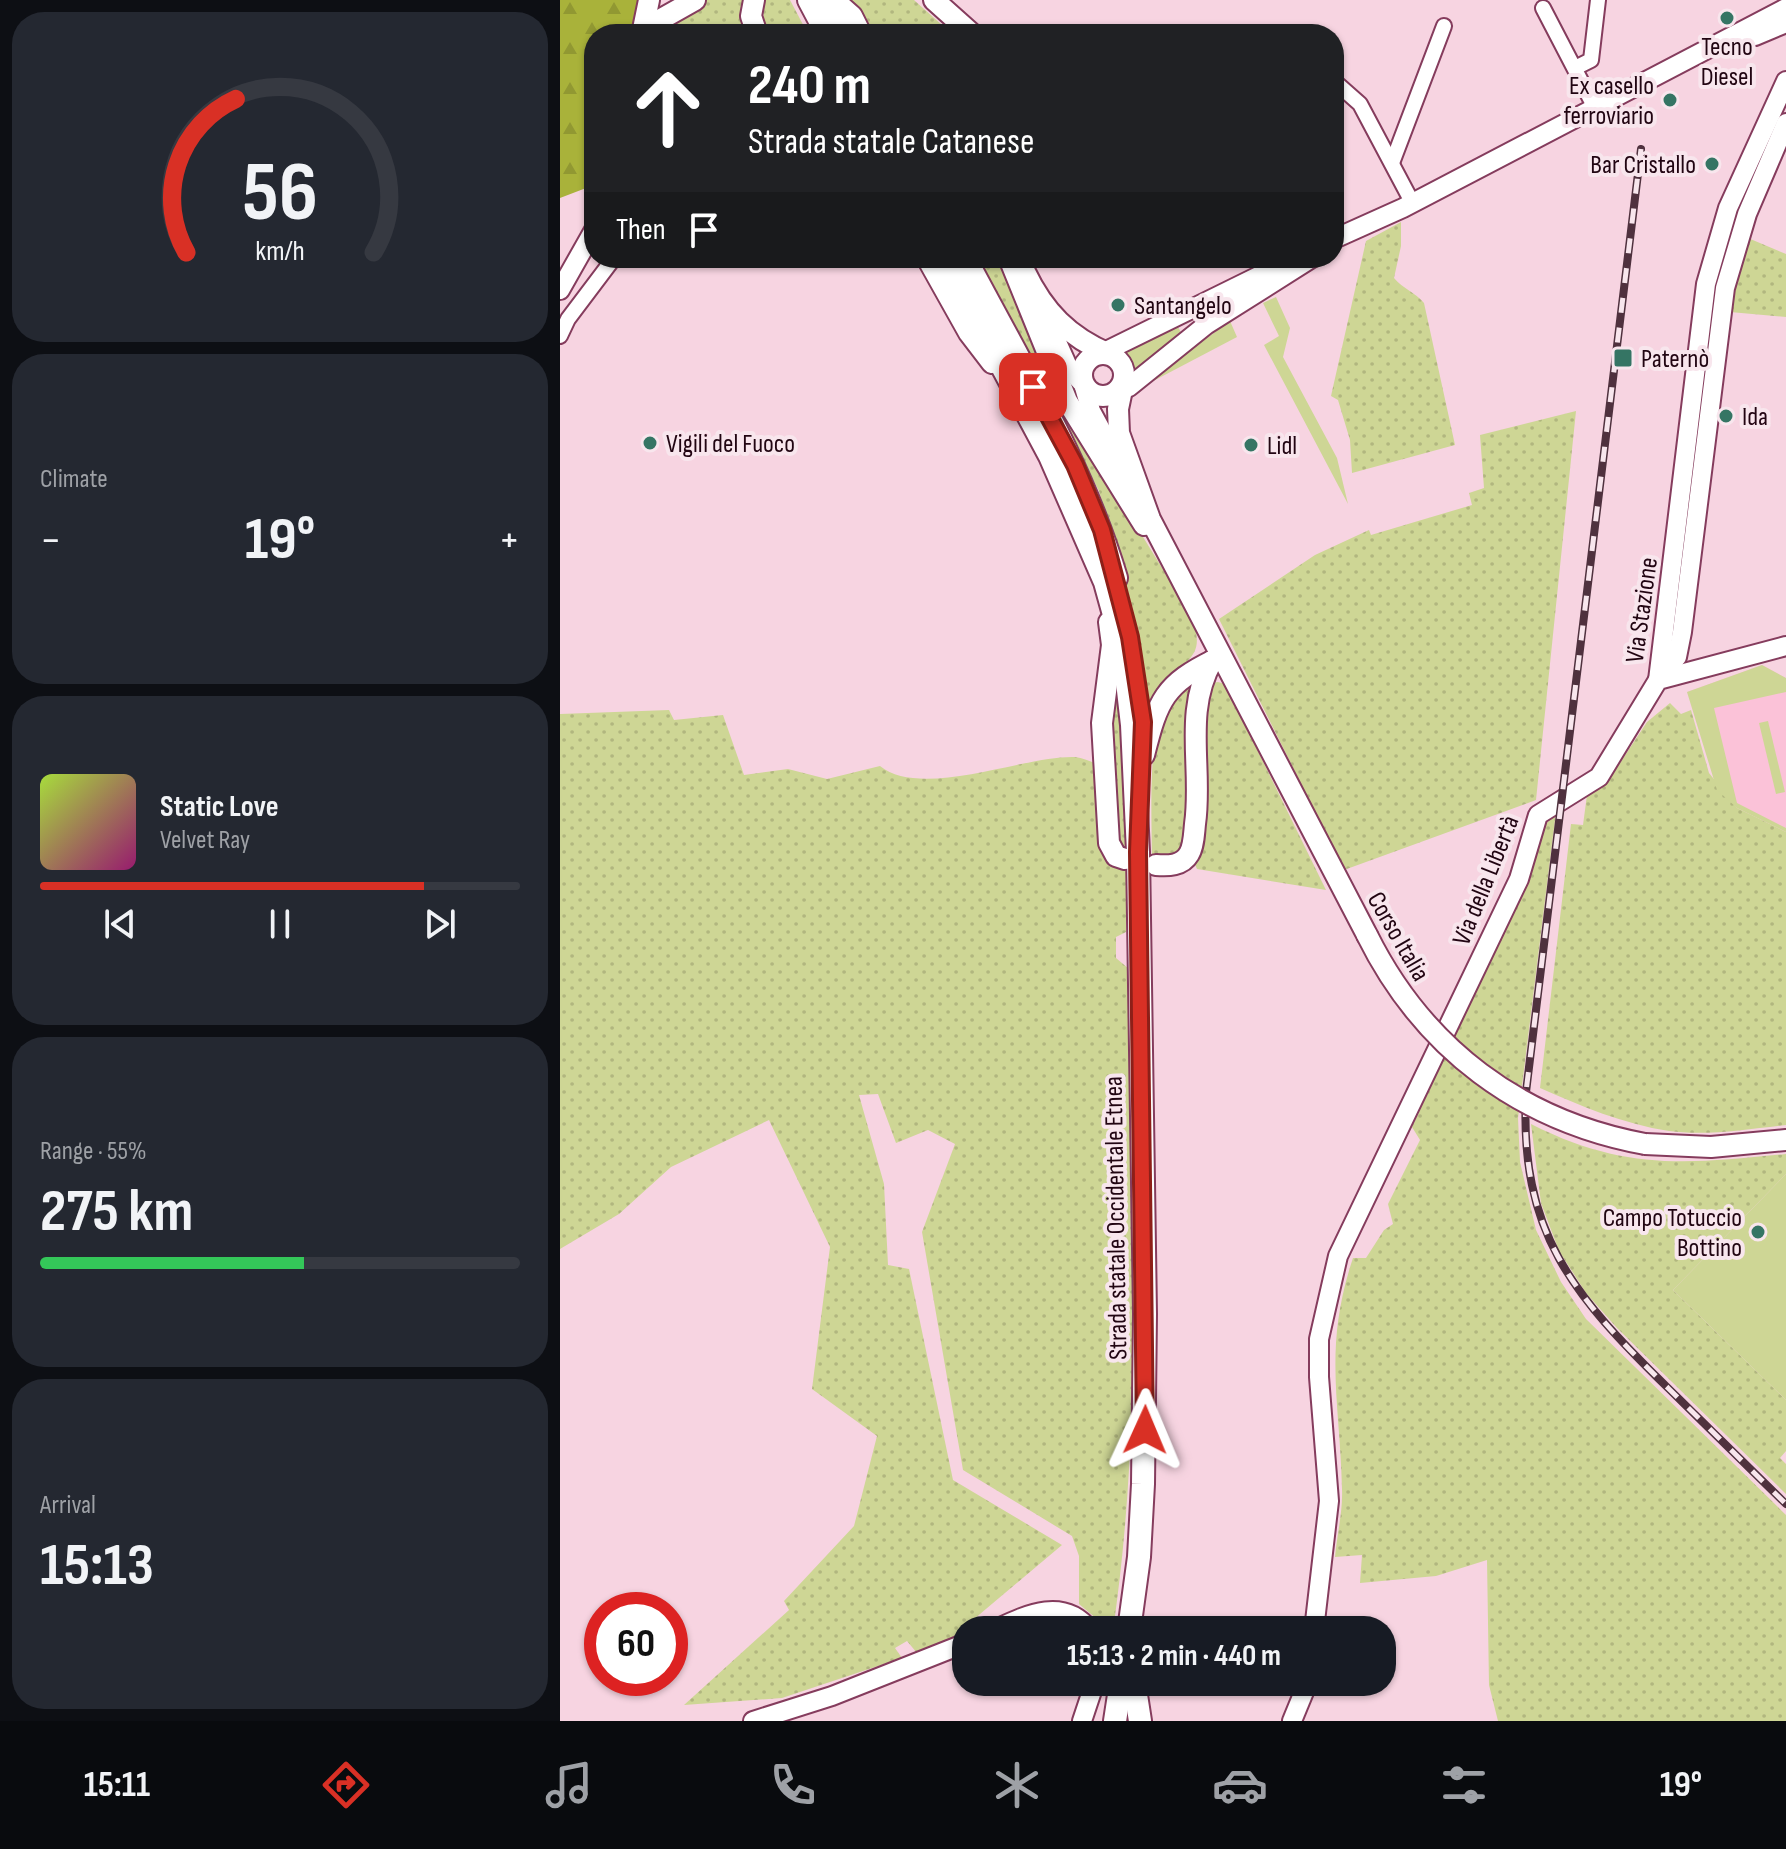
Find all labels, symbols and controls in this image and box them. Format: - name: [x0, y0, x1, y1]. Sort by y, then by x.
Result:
- marker: Tecno Diesel: [1718, 9, 1736, 27]
- place label: Tecno Diesel: [1701, 32, 1753, 93]
- text: 240 m: [748, 53, 871, 120]
- icon: ahead: [616, 56, 720, 160]
- place label: Ex casello ferroviario: [1564, 71, 1654, 132]
- marker: Ex casello ferroviario: [1661, 91, 1679, 109]
- text: Strada statale Catanese: [748, 121, 1034, 164]
- text: 56: [242, 143, 318, 243]
- place label: Bar Cristallo: [1590, 150, 1696, 181]
- marker: Bar Cristallo: [1703, 155, 1721, 173]
- icon: arrive: [682, 208, 726, 252]
- text: Then: [616, 212, 666, 248]
- text: km/h: [255, 234, 305, 269]
- place label: Santangelo: [1134, 291, 1232, 322]
- marker: Santangelo: [1109, 296, 1127, 314]
- place label: Paternò: [1641, 344, 1709, 375]
- marker: Paternò: [1612, 347, 1634, 369]
- pin: [999, 353, 1067, 421]
- icon: arrive: [1011, 365, 1055, 409]
- place label: Ida: [1742, 402, 1768, 433]
- marker: Ida: [1717, 407, 1735, 425]
- place label: Vigili del Fuoco: [666, 429, 795, 460]
- place label: Lidl: [1267, 431, 1297, 462]
- marker: Vigili del Fuoco: [641, 434, 659, 452]
- marker: Lidl: [1242, 436, 1260, 454]
- text: Climate: [40, 464, 108, 495]
- text: 19°: [245, 504, 315, 576]
- text: −: [40, 514, 62, 567]
- text: +: [498, 514, 520, 567]
- street label: Via Stazione: [1620, 555, 1665, 665]
- text: Static Love: [160, 789, 279, 825]
- street label: Via della Libertà: [1446, 811, 1526, 950]
- text: Velvet Ray: [160, 825, 250, 856]
- street label: Corso Italia: [1360, 887, 1436, 987]
- icon: previous: [98, 902, 142, 946]
- icon: pause: [258, 902, 302, 946]
- icon: next: [418, 902, 462, 946]
- street label: Strada statale Occidentale Etnea: [1099, 1076, 1134, 1360]
- text: Range · 55%: [40, 1136, 147, 1167]
- text: 275 km: [40, 1176, 193, 1248]
- place label: Campo Totuccio Bottino: [1603, 1203, 1742, 1264]
- marker: Campo Totuccio Bottino: [1749, 1223, 1767, 1241]
- position arrow: [1103, 1388, 1187, 1472]
- text: Arrival: [40, 1490, 96, 1521]
- text: 15:13: [40, 1530, 154, 1602]
- speed limit sign: 60: [584, 1592, 688, 1696]
- text: 15:13 · 2 min · 440 m: [1067, 1638, 1281, 1674]
- icon: directions: [318, 1757, 374, 1813]
- icon: music: [541, 1757, 597, 1813]
- icon: phone: [765, 1757, 821, 1813]
- icon: climate: [989, 1757, 1045, 1813]
- icon: car: [1212, 1757, 1268, 1813]
- icon: filters: [1436, 1757, 1492, 1813]
- text: 15:11: [84, 1764, 150, 1807]
- text: 19°: [1660, 1764, 1702, 1807]

